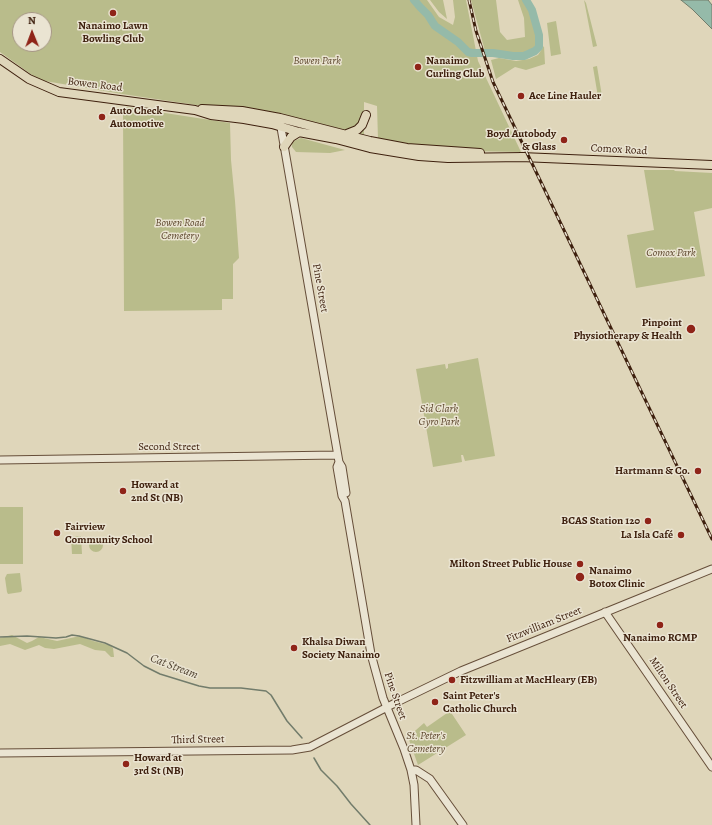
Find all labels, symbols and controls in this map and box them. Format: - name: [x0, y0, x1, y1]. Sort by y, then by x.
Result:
- marker: Nanaimo Lawn Bowling Club: [108, 8, 118, 18]
- north arrow: [12, 12, 52, 52]
- text: N: [28, 13, 36, 28]
- place label: Nanaimo Lawn Bowling Club: [78, 19, 148, 45]
- park label: Bowen Park: [293, 54, 341, 68]
- place label: Nanaimo Curling Club: [426, 54, 484, 80]
- marker: Nanaimo Curling Club: [413, 62, 423, 72]
- street label: Bowen Road: [67, 75, 123, 95]
- place label: Ace Line Hauler: [529, 89, 601, 103]
- marker: Ace Line Hauler: [516, 91, 526, 101]
- place label: Auto Check Automotive: [110, 104, 164, 130]
- marker: Auto Check Automotive: [97, 112, 107, 122]
- place label: Boyd Autobody & Glass: [487, 127, 556, 153]
- marker: Boyd Autobody & Glass: [559, 135, 569, 145]
- street label: Comox Road: [590, 142, 648, 158]
- park label: Bowen Road Cemetery: [155, 216, 205, 242]
- park label: Comox Park: [646, 246, 696, 260]
- street label: Pine Street: [309, 263, 331, 313]
- place label: Pinpoint Physiotherapy & Health: [573, 316, 682, 342]
- marker: Pinpoint Physiotherapy & Health: [685, 323, 697, 335]
- park label: Sid Clark Gyro Park: [419, 402, 459, 428]
- street label: Second Street: [138, 440, 200, 454]
- place label: Hartmann & Co.: [615, 464, 690, 478]
- marker: Hartmann & Co.: [693, 466, 703, 476]
- place label: Howard at 2nd St (NB): [131, 478, 183, 504]
- marker: Howard at 2nd St (NB): [118, 486, 128, 496]
- place label: BCAS Station 120: [561, 514, 640, 528]
- marker: BCAS Station 120: [643, 516, 653, 526]
- place label: Fairview Community School: [65, 520, 152, 546]
- marker: Fairview Community School: [52, 528, 62, 538]
- place label: La Isla Café: [621, 528, 673, 542]
- marker: La Isla Café: [676, 530, 686, 540]
- place label: Milton Street Public House: [450, 557, 572, 571]
- marker: Milton Street Public House: [575, 559, 585, 569]
- place label: Nanaimo Botox Clinic: [589, 564, 645, 590]
- marker: Nanaimo Botox Clinic: [574, 571, 586, 583]
- street label: Fitzwilliam Street: [504, 604, 584, 646]
- marker: Nanaimo RCMP: [655, 620, 665, 630]
- place label: Nanaimo RCMP: [623, 631, 697, 645]
- place label: Khalsa Diwan Society Nanaimo: [302, 635, 380, 661]
- marker: Khalsa Diwan Society Nanaimo: [289, 643, 299, 653]
- water label: Cat Stream: [148, 651, 200, 683]
- street label: Milton Street: [646, 655, 690, 711]
- street label: Pine Street: [381, 671, 409, 721]
- place label: Fitzwilliam at MacHleary (EB): [460, 673, 597, 687]
- marker: Fitzwilliam at MacHleary (EB): [447, 675, 457, 685]
- place label: Saint Peter's Catholic Church: [443, 689, 517, 715]
- marker: Saint Peter's Catholic Church: [430, 697, 440, 707]
- park label: St. Peter's Cemetery: [406, 729, 446, 755]
- street label: Third Street: [171, 733, 225, 747]
- place label: Howard at 3rd St (NB): [134, 751, 184, 777]
- marker: Howard at 3rd St (NB): [121, 759, 131, 769]

